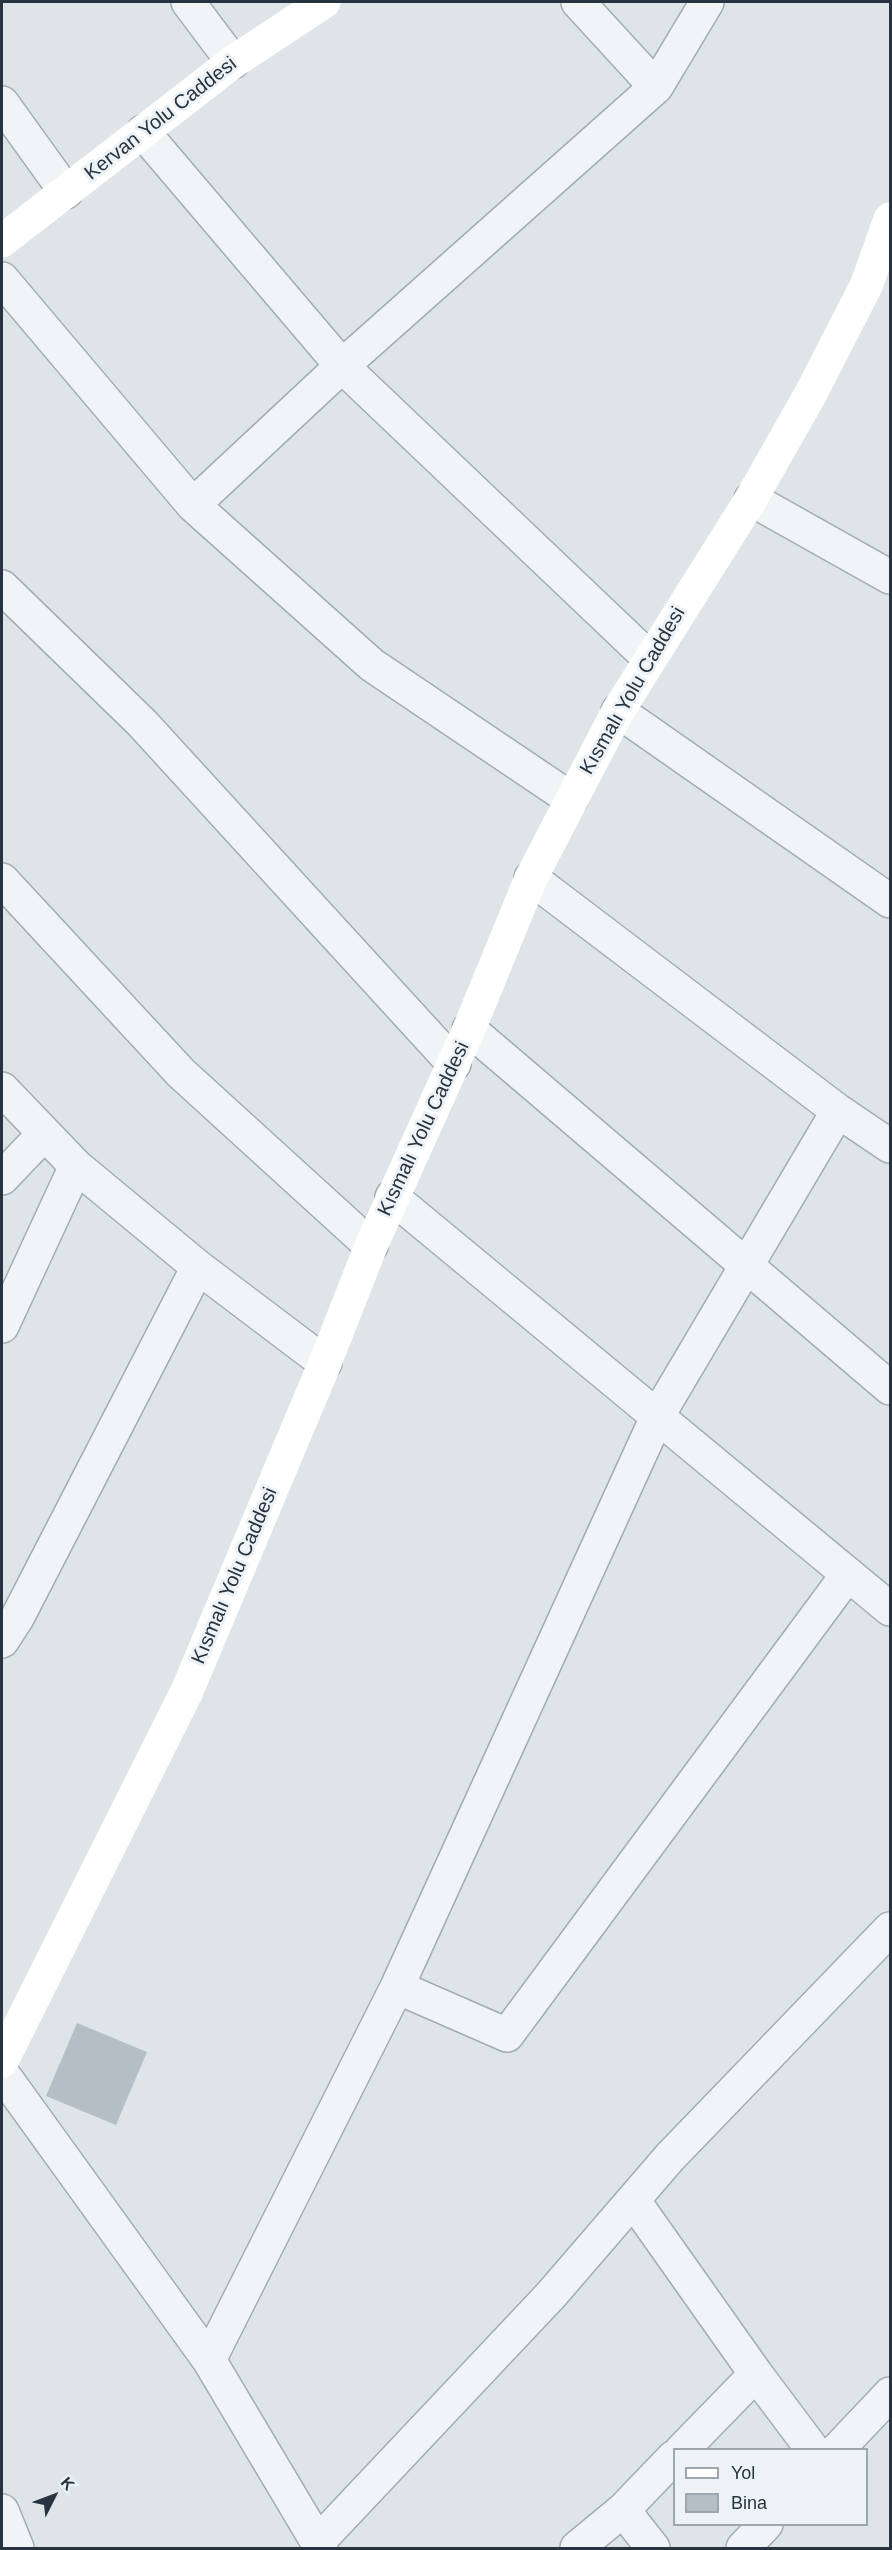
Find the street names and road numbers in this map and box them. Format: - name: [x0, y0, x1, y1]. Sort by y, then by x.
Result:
- street label: Kervan Yolu Caddesi: [80, 52, 242, 186]
- street label: Kısmalı Yolu Caddesi: [575, 603, 691, 779]
- street label: Kısmalı Yolu Caddesi: [373, 1038, 475, 1220]
- street label: Kısmalı Yolu Caddesi: [187, 1484, 283, 1668]

